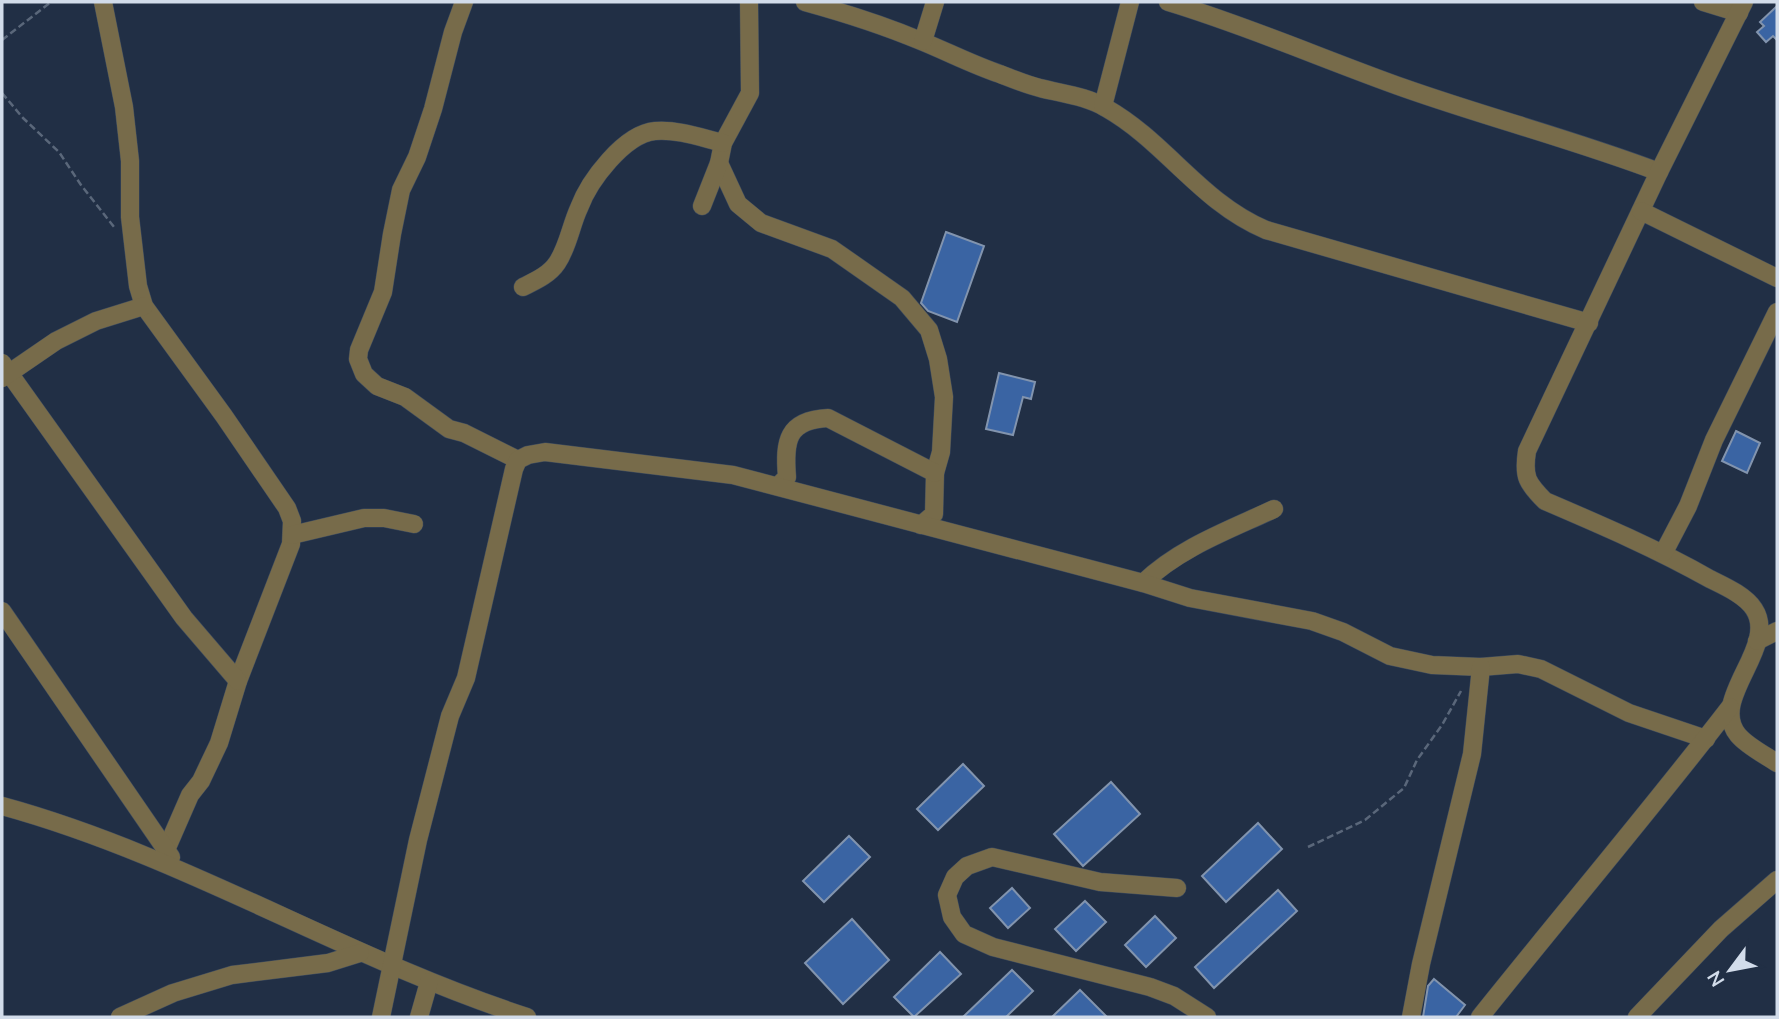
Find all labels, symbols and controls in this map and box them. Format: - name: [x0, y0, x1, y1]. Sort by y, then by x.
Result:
- north arrow: [1695, 935, 1765, 1005]
- text: N: [1702, 966, 1731, 991]

